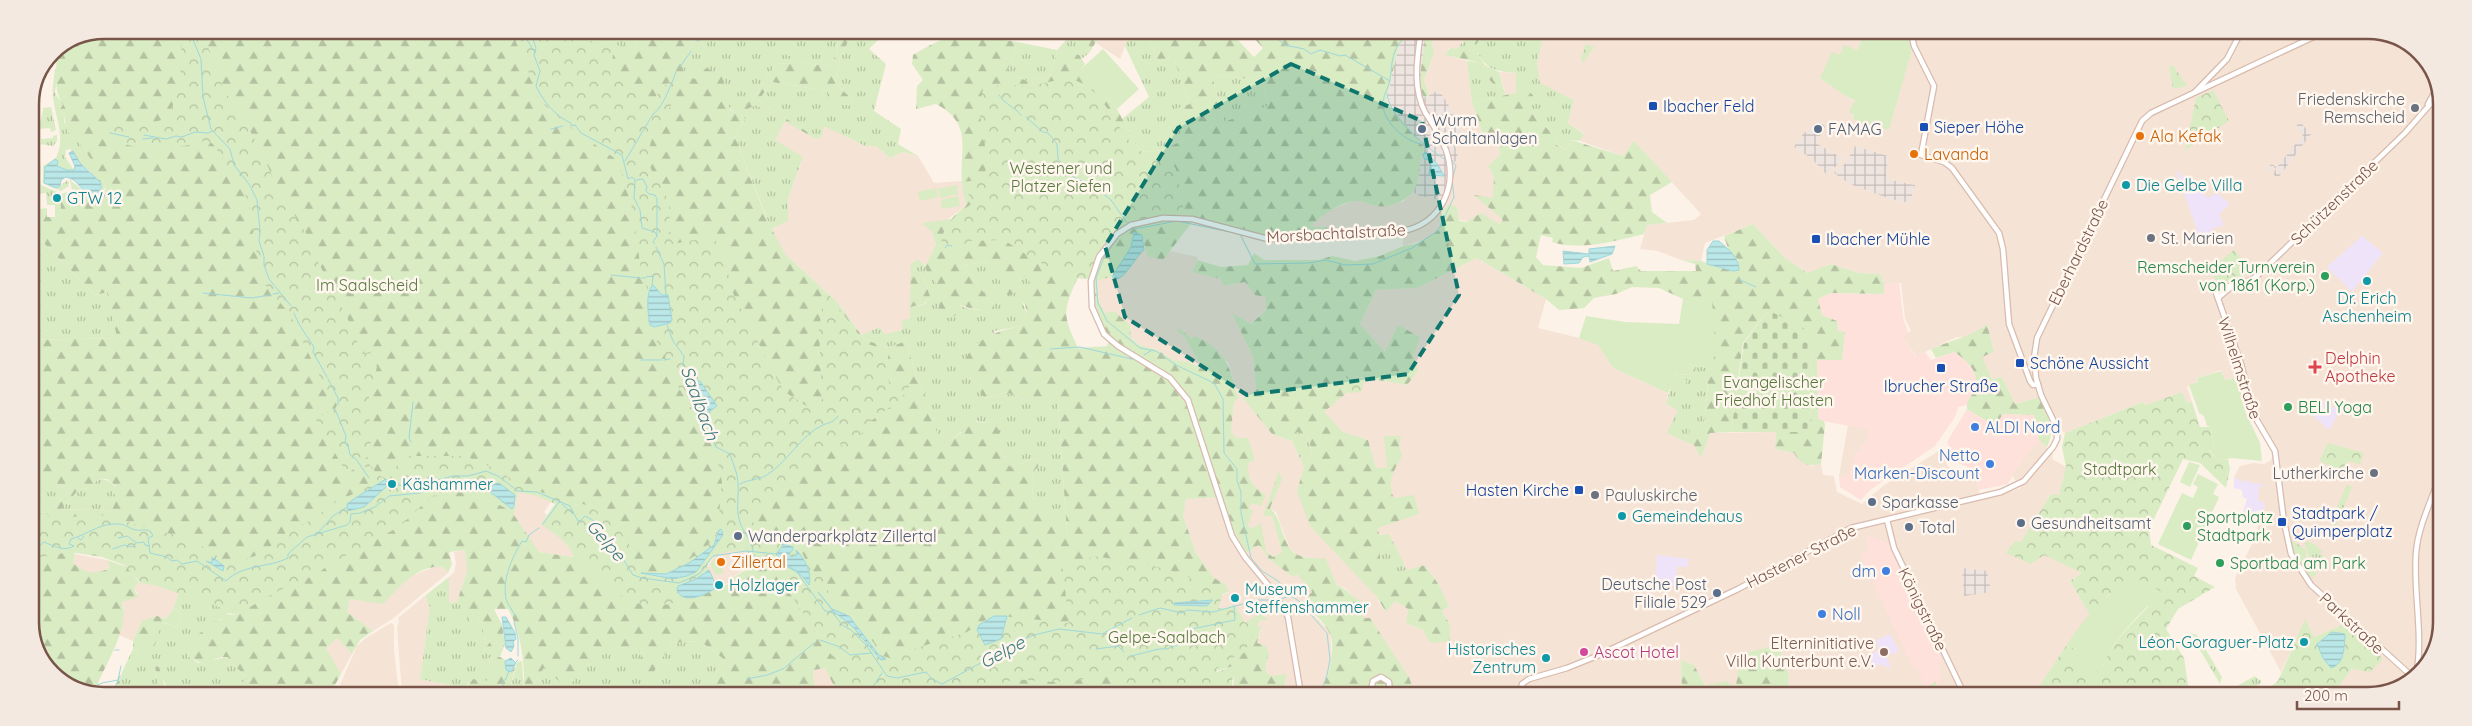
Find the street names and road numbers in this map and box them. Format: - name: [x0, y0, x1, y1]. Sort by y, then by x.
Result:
- street label: Schützenstraße: [2286, 155, 2382, 249]
- street label: Eberhardstraße: [2044, 196, 2112, 308]
- street label: Morsbachtalstraße: [1266, 219, 1406, 247]
- street label: Wilhelmstraße: [2214, 314, 2266, 422]
- street label: Hastener Straße: [1743, 520, 1859, 592]
- street label: Königstraße: [1894, 564, 1952, 654]
- street label: Parkstraße: [2316, 588, 2388, 658]

